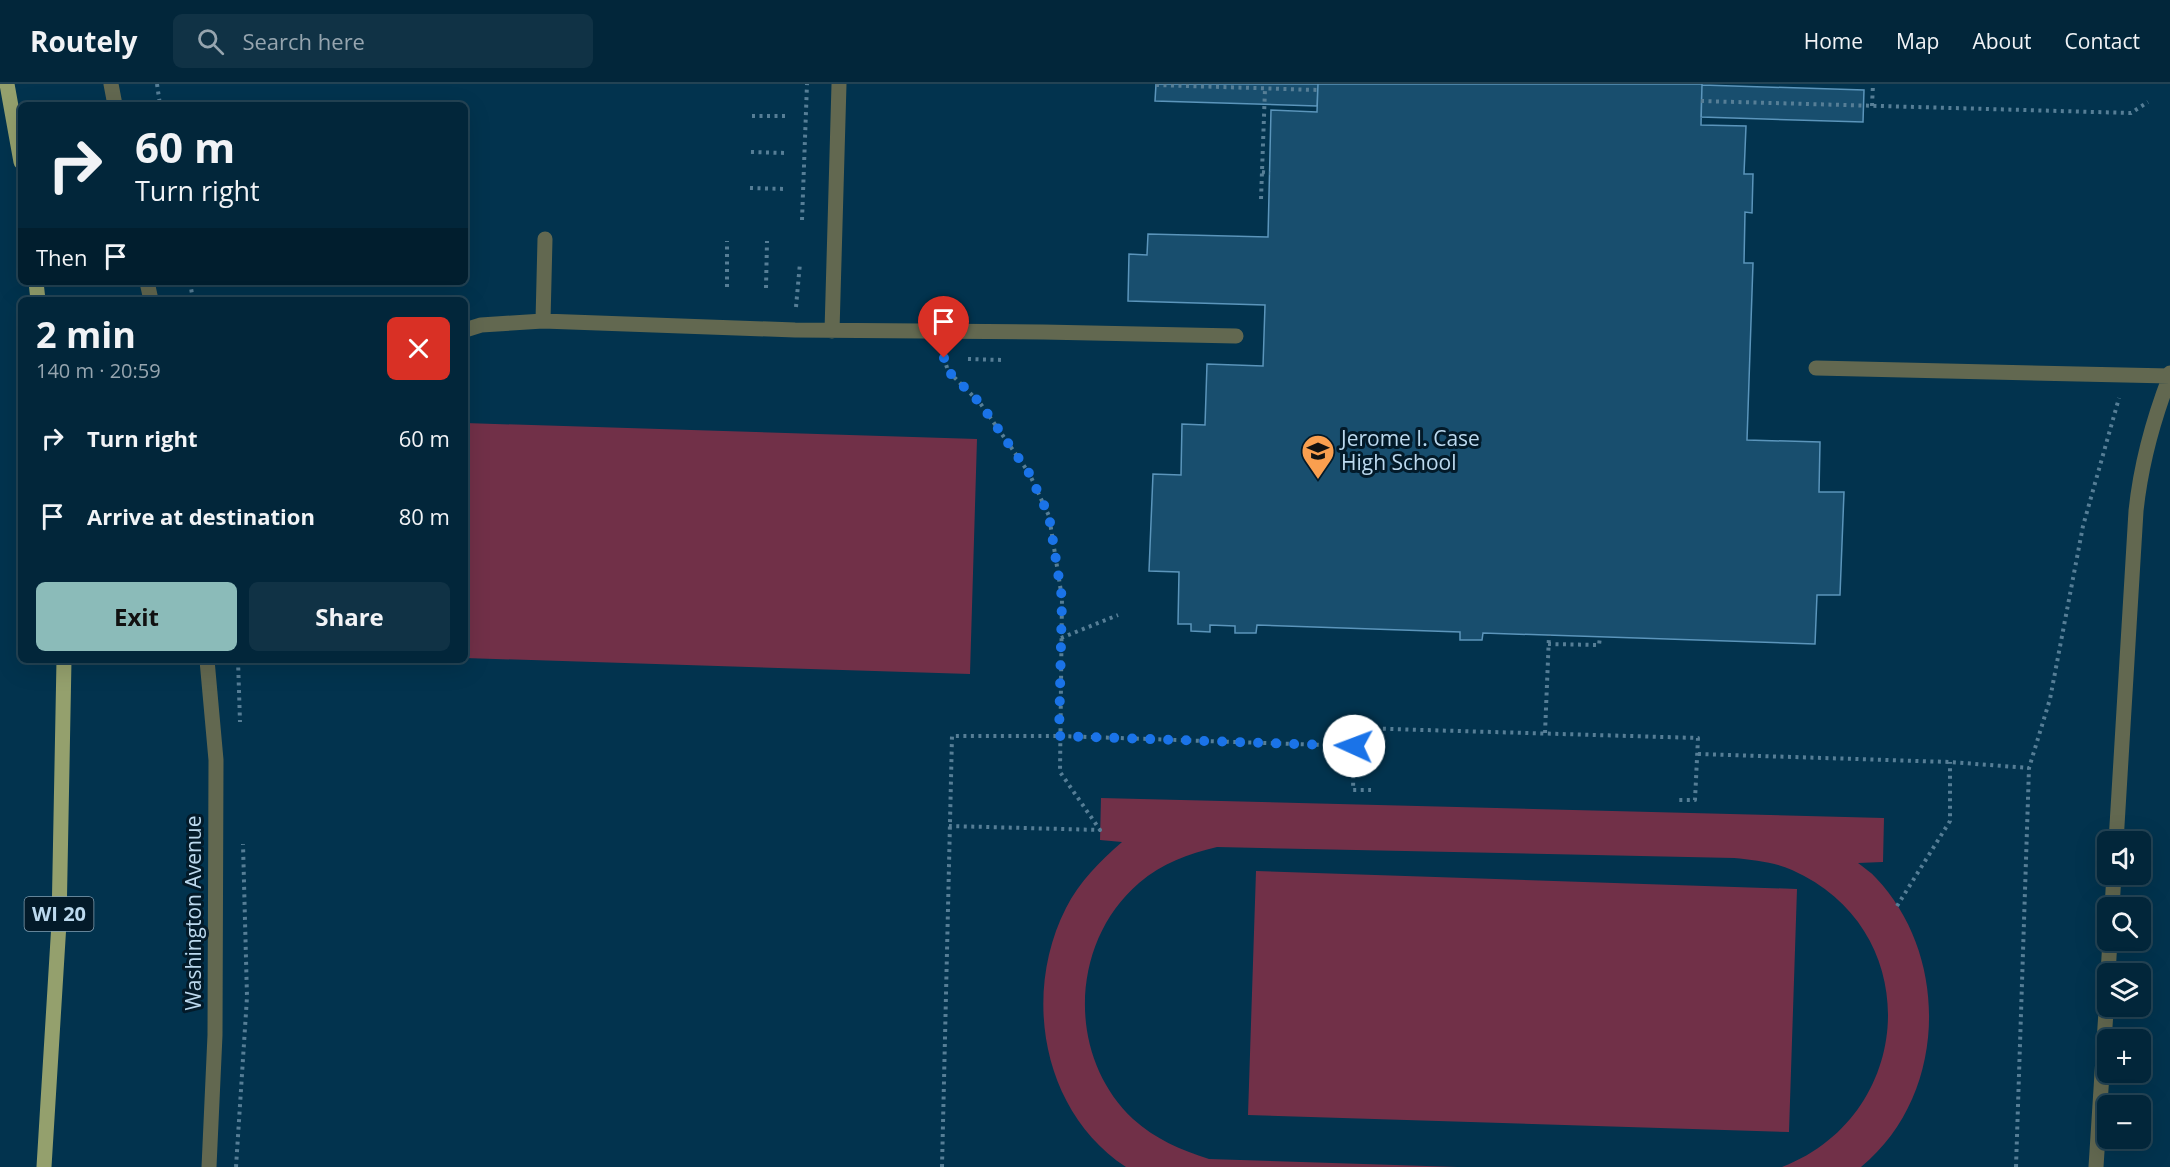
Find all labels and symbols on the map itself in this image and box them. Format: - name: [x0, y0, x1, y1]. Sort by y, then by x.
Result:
- pin: [918, 296, 969, 358]
- place label: Jerome I. Case High School: [1339, 424, 1480, 476]
- school or university icon: Jerome I. Case High School: [1300, 433, 1336, 480]
- position arrow: [1322, 714, 1386, 778]
- street label: Washington Avenue: [179, 815, 207, 1011]
- road number: WI 20: [25, 897, 94, 931]

